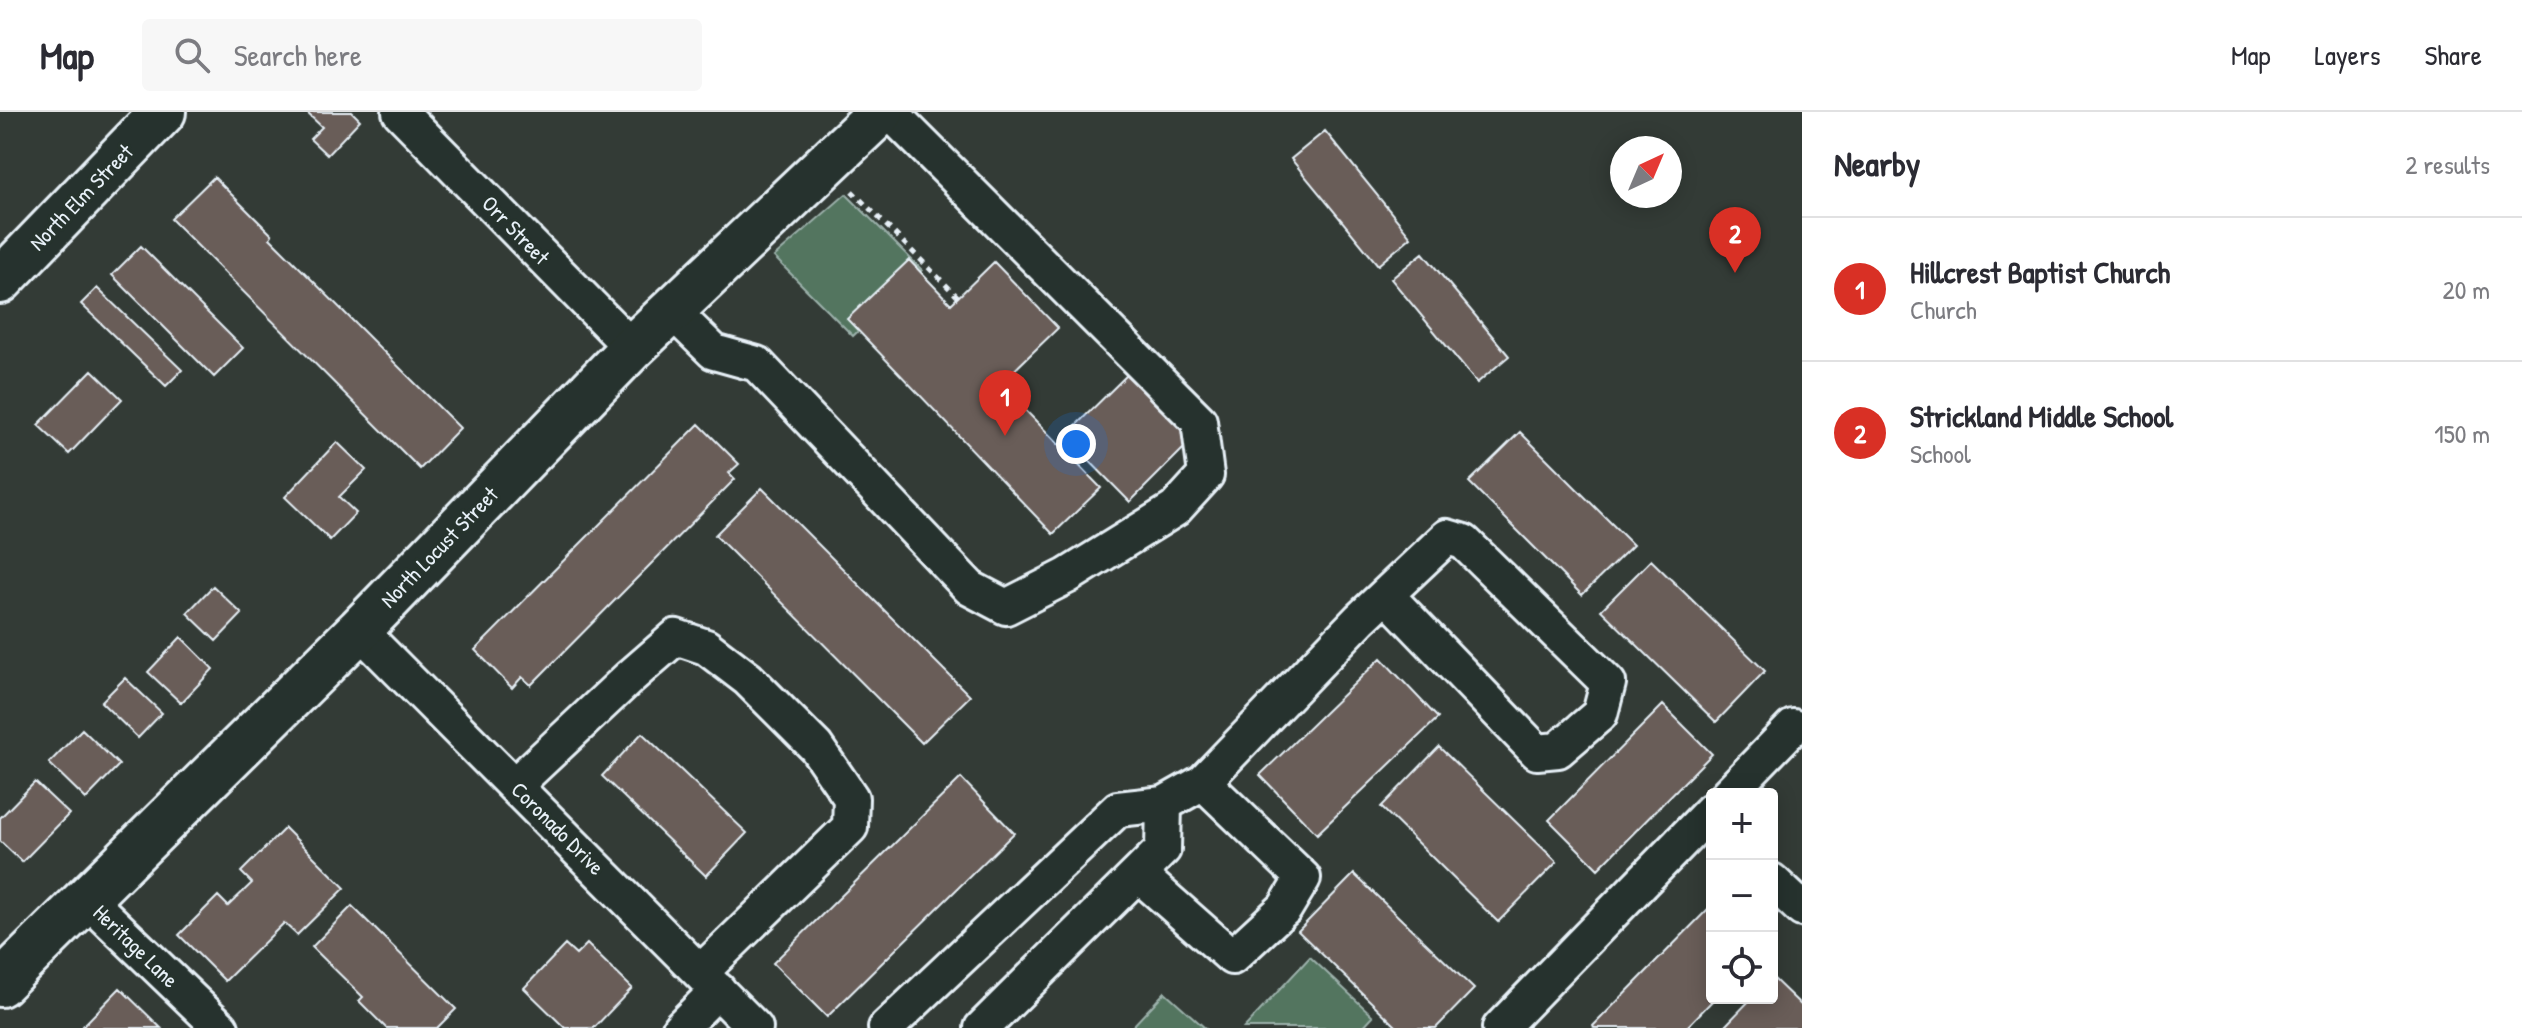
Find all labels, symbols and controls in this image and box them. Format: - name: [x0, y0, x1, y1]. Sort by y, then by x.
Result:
- search box: [142, 19, 702, 91]
- text: Map: [40, 29, 94, 81]
- icon: search: [170, 33, 214, 77]
- text: Search here: [234, 35, 362, 75]
- text: Map: [2231, 36, 2271, 74]
- text: Layers: [2315, 36, 2380, 74]
- text: Share: [2424, 36, 2482, 74]
- north arrow: [1610, 136, 1682, 208]
- street label: North Elm Street: [22, 137, 140, 257]
- text: Nearby: [1834, 141, 1920, 187]
- text: 2 results: [2405, 147, 2490, 182]
- street label: Orr Street: [476, 189, 557, 271]
- pin: 2: [1709, 207, 1761, 273]
- text: Hillcrest Baptist Church: [1910, 252, 2170, 292]
- text: 1: [1855, 272, 1865, 307]
- text: 20 m: [2443, 272, 2490, 307]
- text: Church: [1910, 292, 1977, 327]
- pin: 1: [979, 370, 1031, 436]
- text: Strickland Middle School: [1910, 396, 2173, 436]
- text: 2: [1854, 416, 1866, 451]
- text: 150 m: [2434, 416, 2490, 451]
- your location: [1056, 424, 1096, 464]
- text: School: [1910, 436, 1971, 471]
- street label: North Locust Street: [373, 480, 505, 614]
- street label: Coronado Drive: [505, 775, 611, 881]
- map controls: [1706, 788, 1778, 1004]
- button: +: [1706, 788, 1778, 860]
- button: −: [1706, 860, 1778, 932]
- street label: Heritage Lane: [87, 898, 185, 994]
- button: locate: [1706, 932, 1778, 1004]

